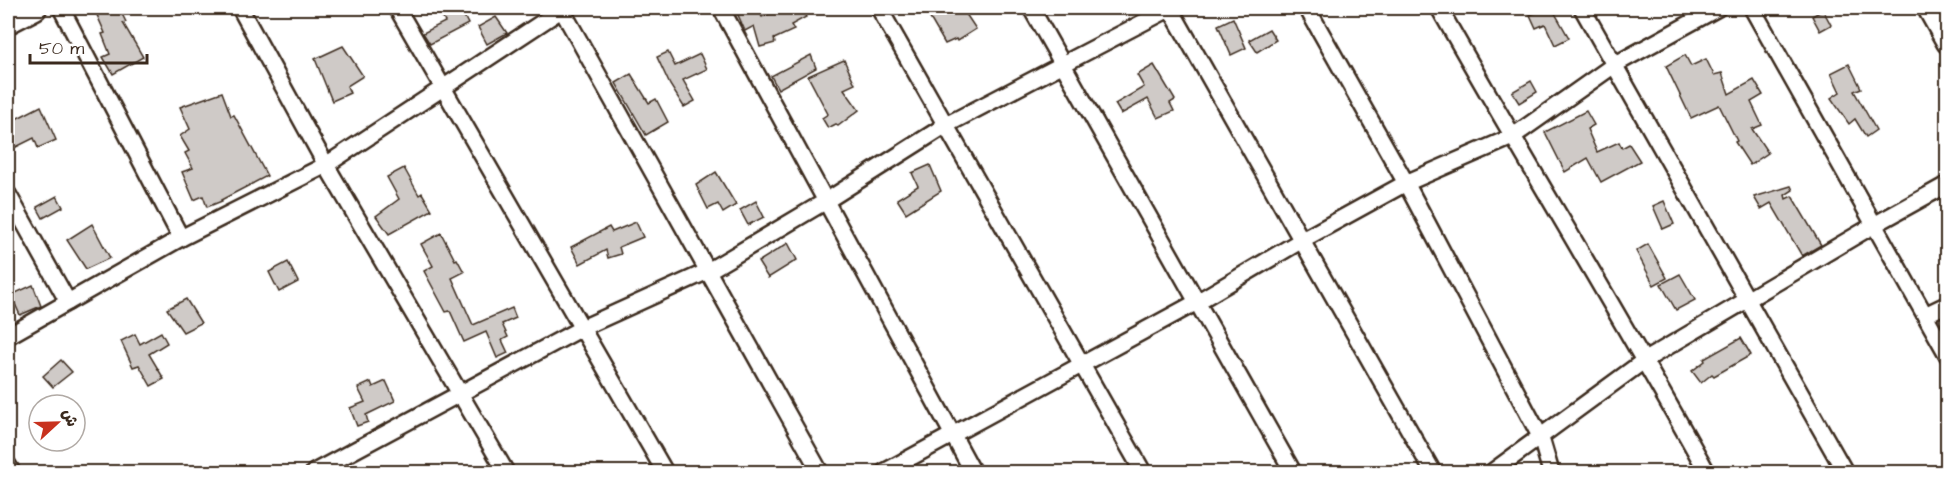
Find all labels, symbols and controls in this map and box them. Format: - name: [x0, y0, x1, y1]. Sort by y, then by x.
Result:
- scale bar: [30, 27, 147, 65]
- text: 50 m: [39, 36, 84, 61]
- north arrow: [27, 393, 87, 453]
- text: ش: [56, 405, 83, 430]

